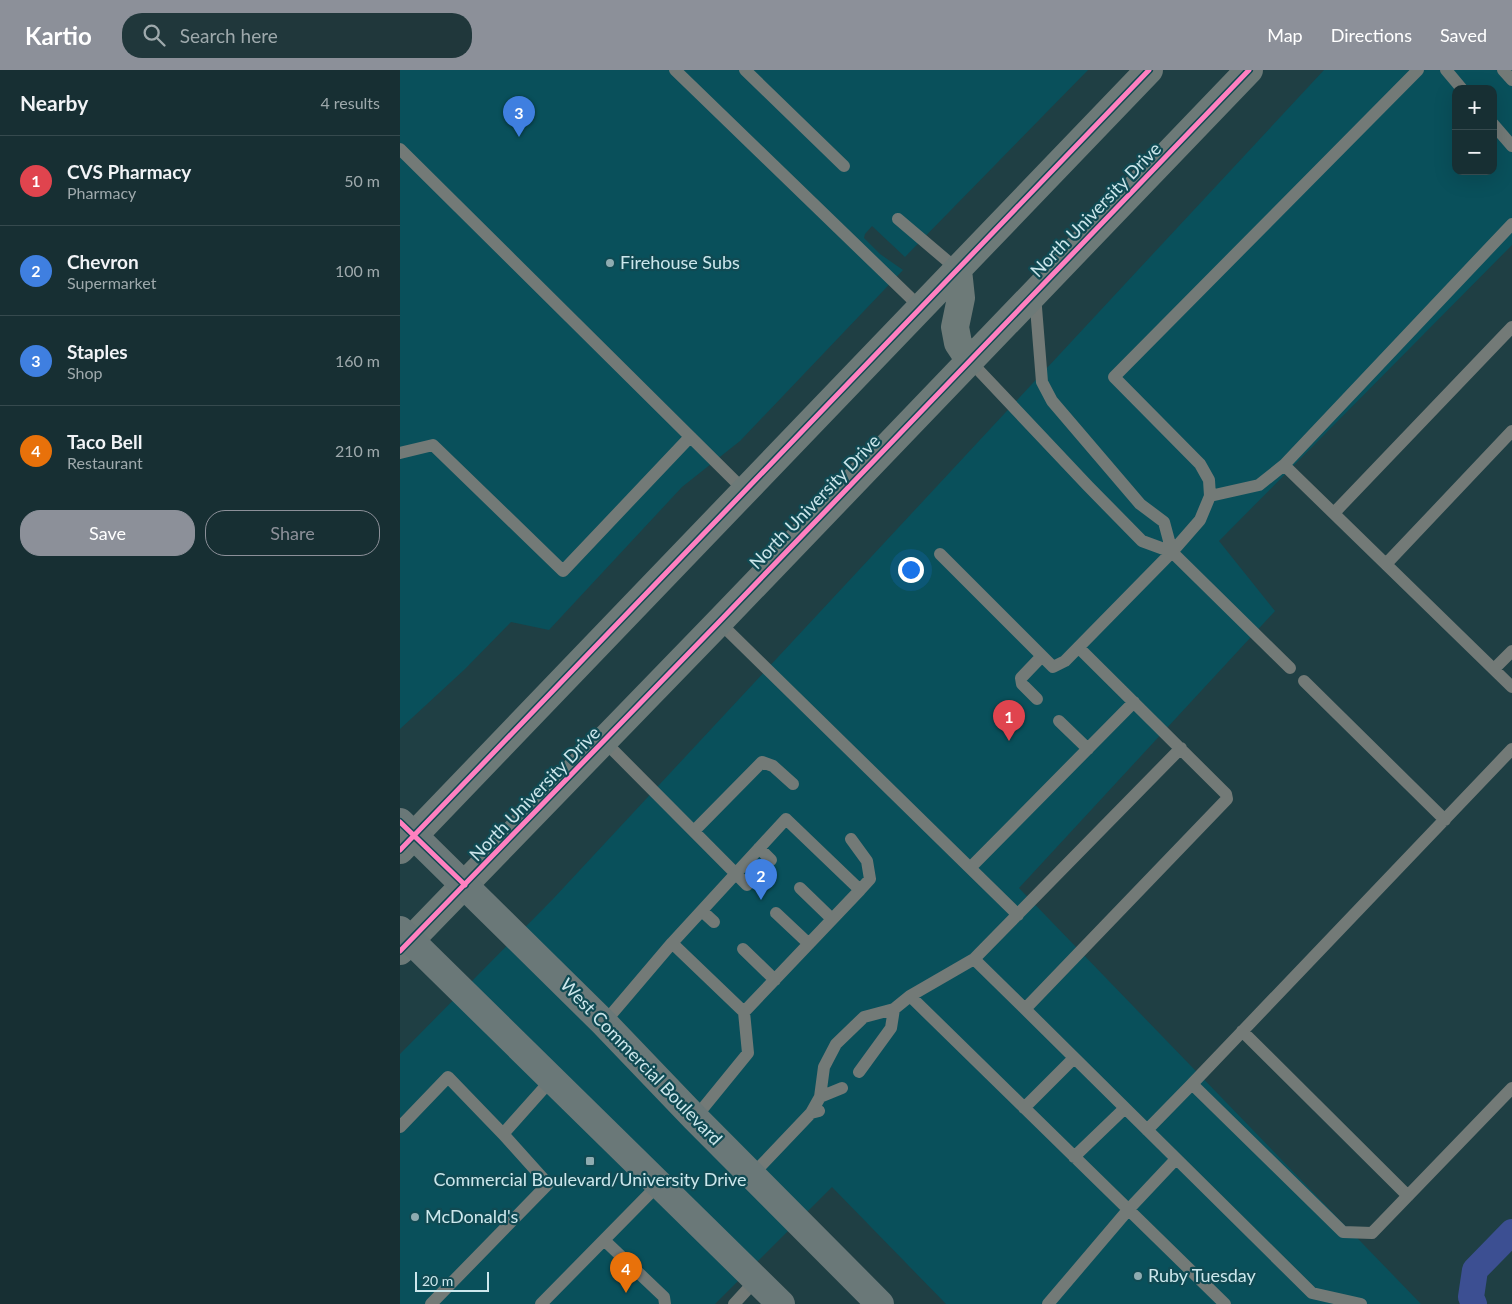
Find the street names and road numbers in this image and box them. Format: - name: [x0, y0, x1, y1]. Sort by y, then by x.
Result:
- street label: North University Drive: [1025, 137, 1165, 281]
- street label: North University Drive: [744, 429, 884, 573]
- street label: North University Drive: [464, 721, 604, 865]
- street label: West Commercial Boulevard: [556, 973, 727, 1149]

